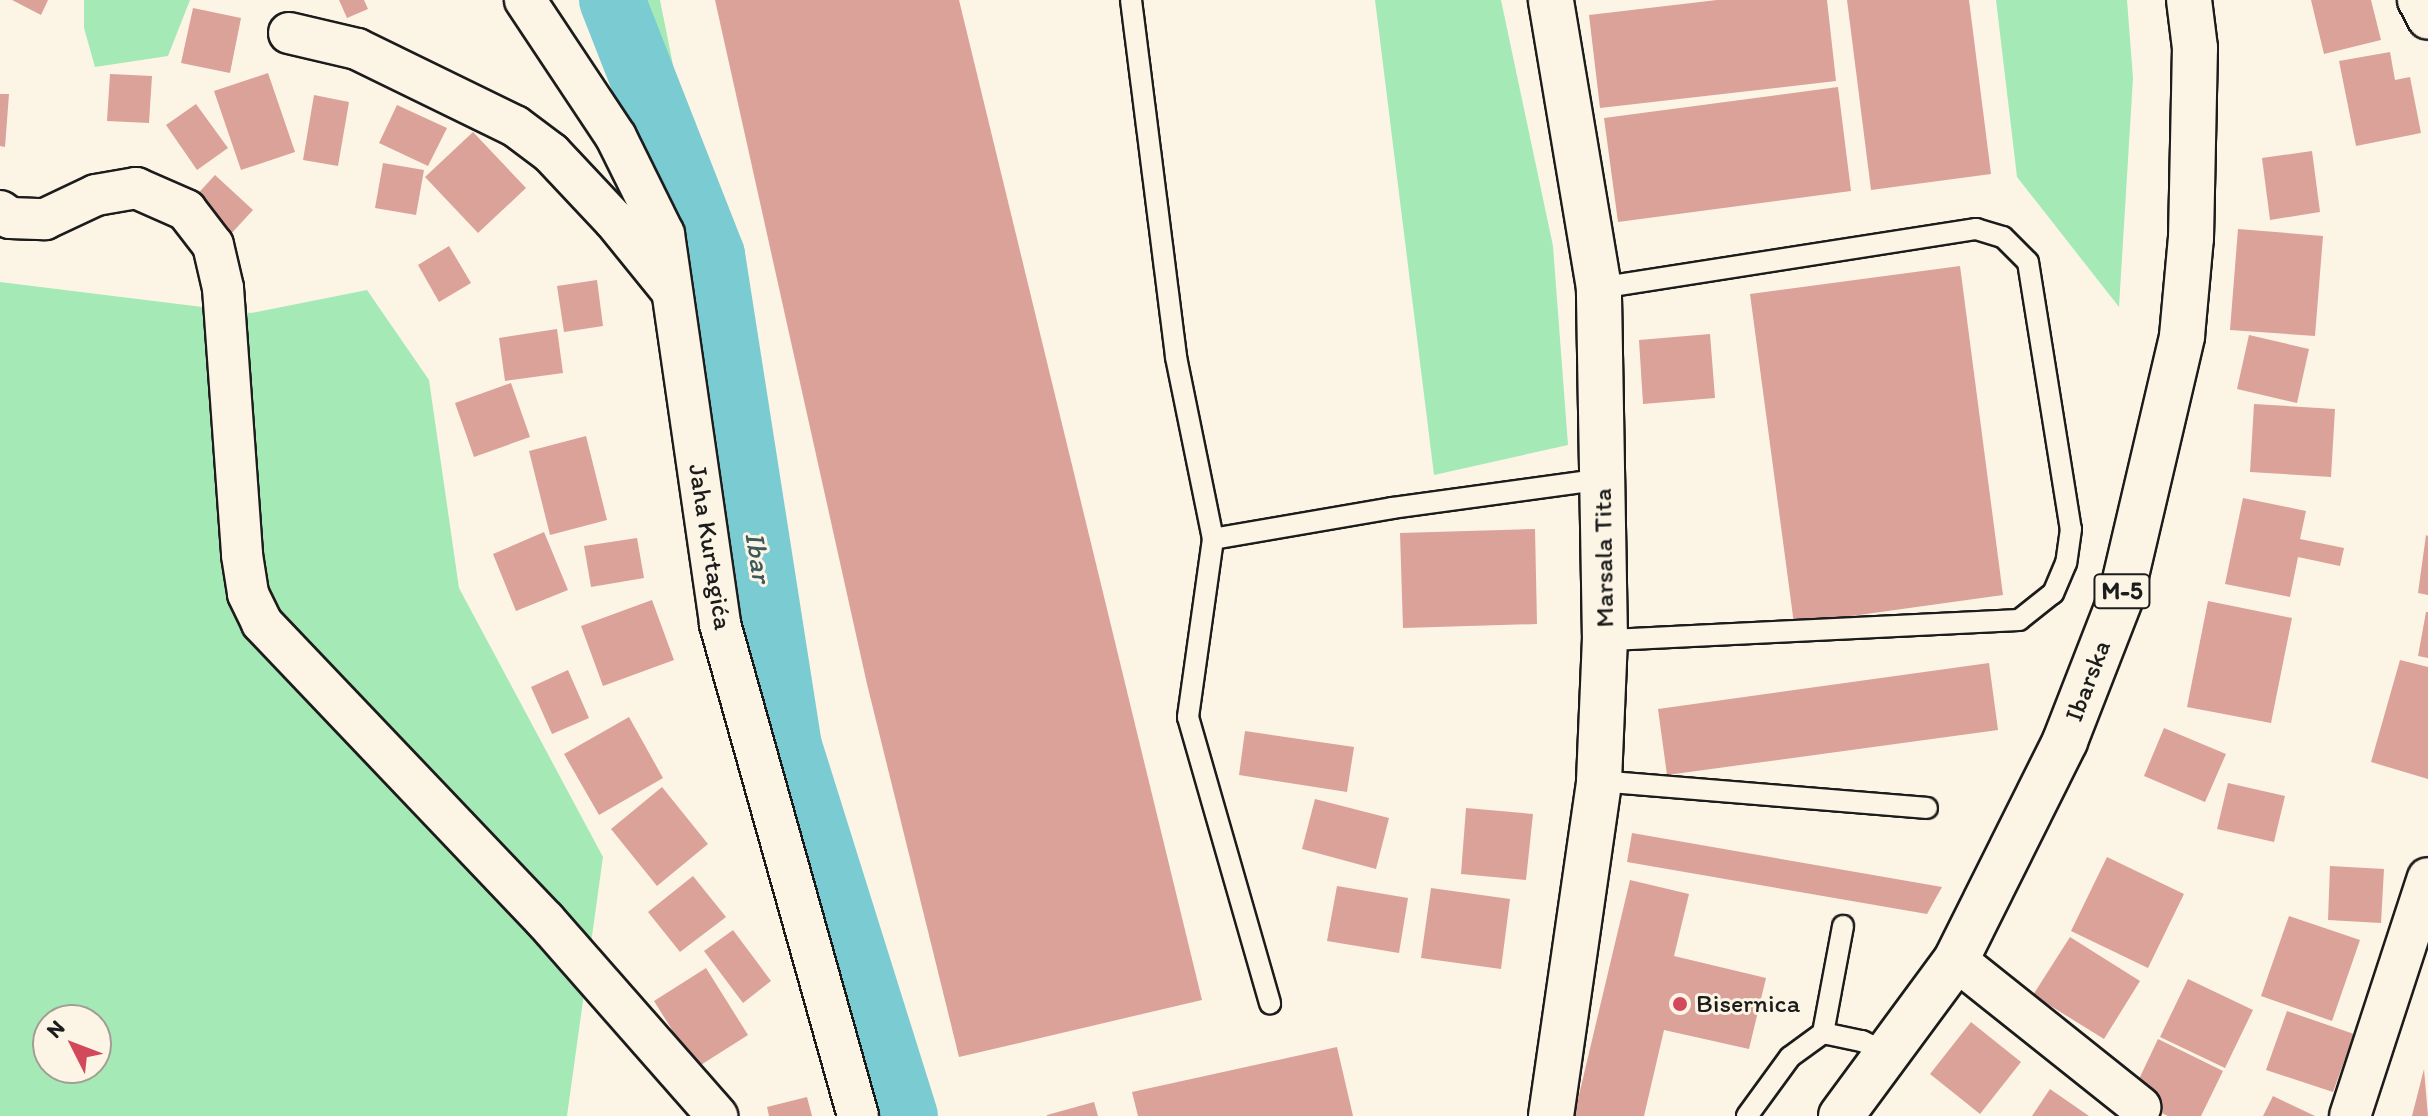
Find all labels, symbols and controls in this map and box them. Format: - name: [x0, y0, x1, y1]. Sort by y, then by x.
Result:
- street label: Jaha Kurtagića: [681, 462, 739, 632]
- street label: Marsala Tita: [1587, 488, 1621, 628]
- water label: Ibar: [738, 530, 780, 584]
- road number: M-5: [2092, 571, 2152, 611]
- street label: Ibarska: [2058, 636, 2118, 726]
- place label: Bisernica: [1696, 988, 1800, 1020]
- marker: Bisernica: [1671, 995, 1689, 1013]
- north arrow: [32, 1004, 112, 1084]
- text: N: [40, 1014, 70, 1044]

